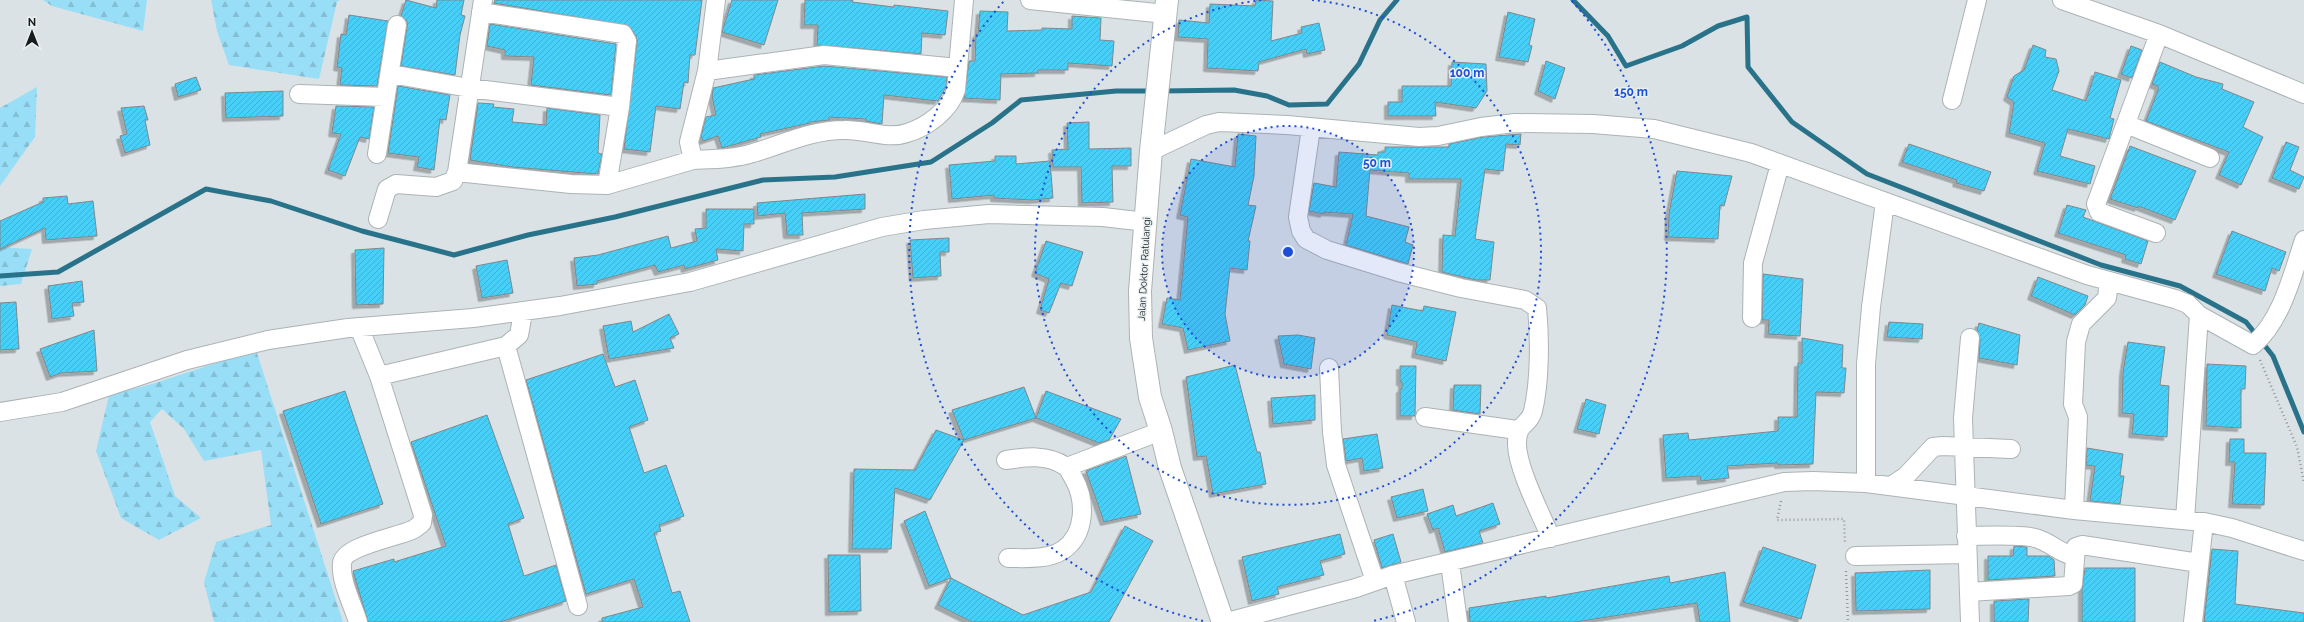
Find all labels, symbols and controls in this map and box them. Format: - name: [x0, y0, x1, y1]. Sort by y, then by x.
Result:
- north arrow: [12, 12, 52, 52]
- text: N: [28, 16, 36, 29]
- text: 100 m: [1450, 66, 1484, 80]
- text: 150 m: [1614, 85, 1648, 99]
- text: 50 m: [1363, 156, 1391, 170]
- street label: Jalan Doktor Ratulangi: [1136, 217, 1152, 321]
- centre of rings: [1281, 245, 1295, 259]

